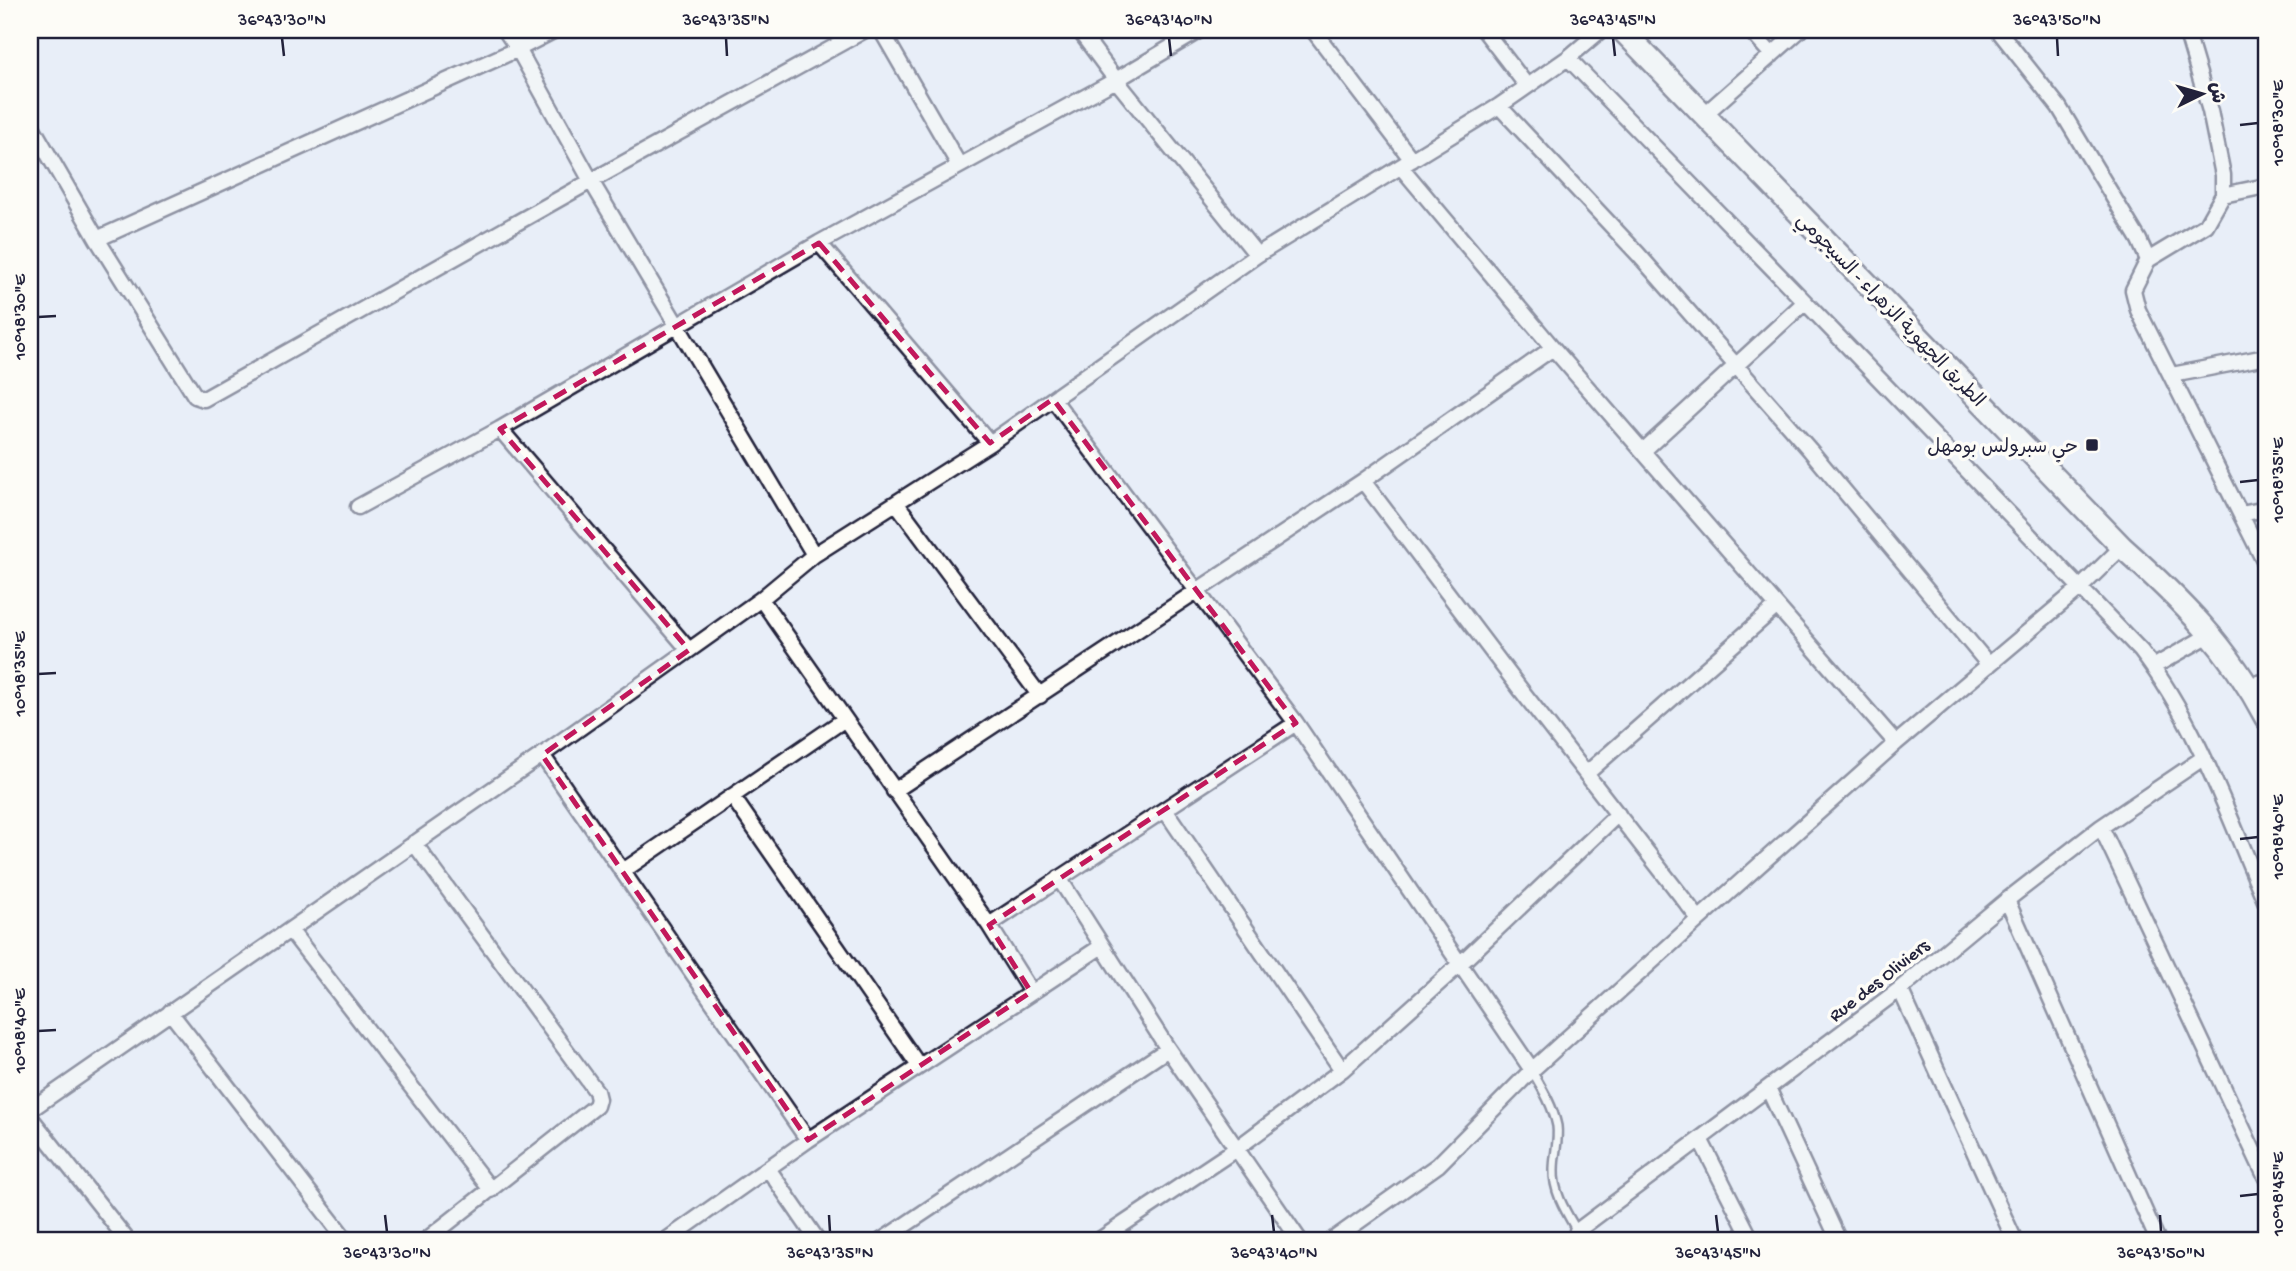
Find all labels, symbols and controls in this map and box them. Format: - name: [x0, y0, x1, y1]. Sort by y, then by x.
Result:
- text: 36°43'30"N: [237, 11, 326, 32]
- text: 36°43'35"N: [681, 11, 770, 32]
- text: 36°43'40"N: [1125, 11, 1212, 32]
- text: 36°43'45"N: [1569, 11, 1656, 32]
- text: 36°43'50"N: [2012, 11, 2101, 32]
- north arrow: [2166, 60, 2236, 130]
- text: 10°18'30"E: [2269, 79, 2290, 167]
- text: ش: [2203, 81, 2228, 104]
- street label: الطريق الجهوية الزهراء - السيجومي: [1789, 210, 1988, 415]
- text: 10°18'30"E: [11, 273, 32, 361]
- place label: حي سبرولس بومهل: [1927, 437, 2078, 462]
- marker: حي سبرولس بومهل: [2084, 437, 2100, 453]
- text: 10°18'35"E: [2269, 437, 2290, 523]
- text: 10°18'35"E: [11, 631, 32, 717]
- text: 10°18'40"E: [2269, 794, 2290, 880]
- street label: Rue des Oliviers: [1825, 935, 1936, 1028]
- text: 10°18'40"E: [11, 988, 32, 1074]
- text: 10°18'45"E: [2269, 1151, 2290, 1237]
- text: 36°43'30"N: [342, 1244, 431, 1265]
- text: 36°43'35"N: [785, 1244, 874, 1265]
- text: 36°43'40"N: [1230, 1244, 1317, 1265]
- text: 36°43'45"N: [1674, 1244, 1761, 1265]
- text: 36°43'50"N: [2116, 1244, 2205, 1265]

